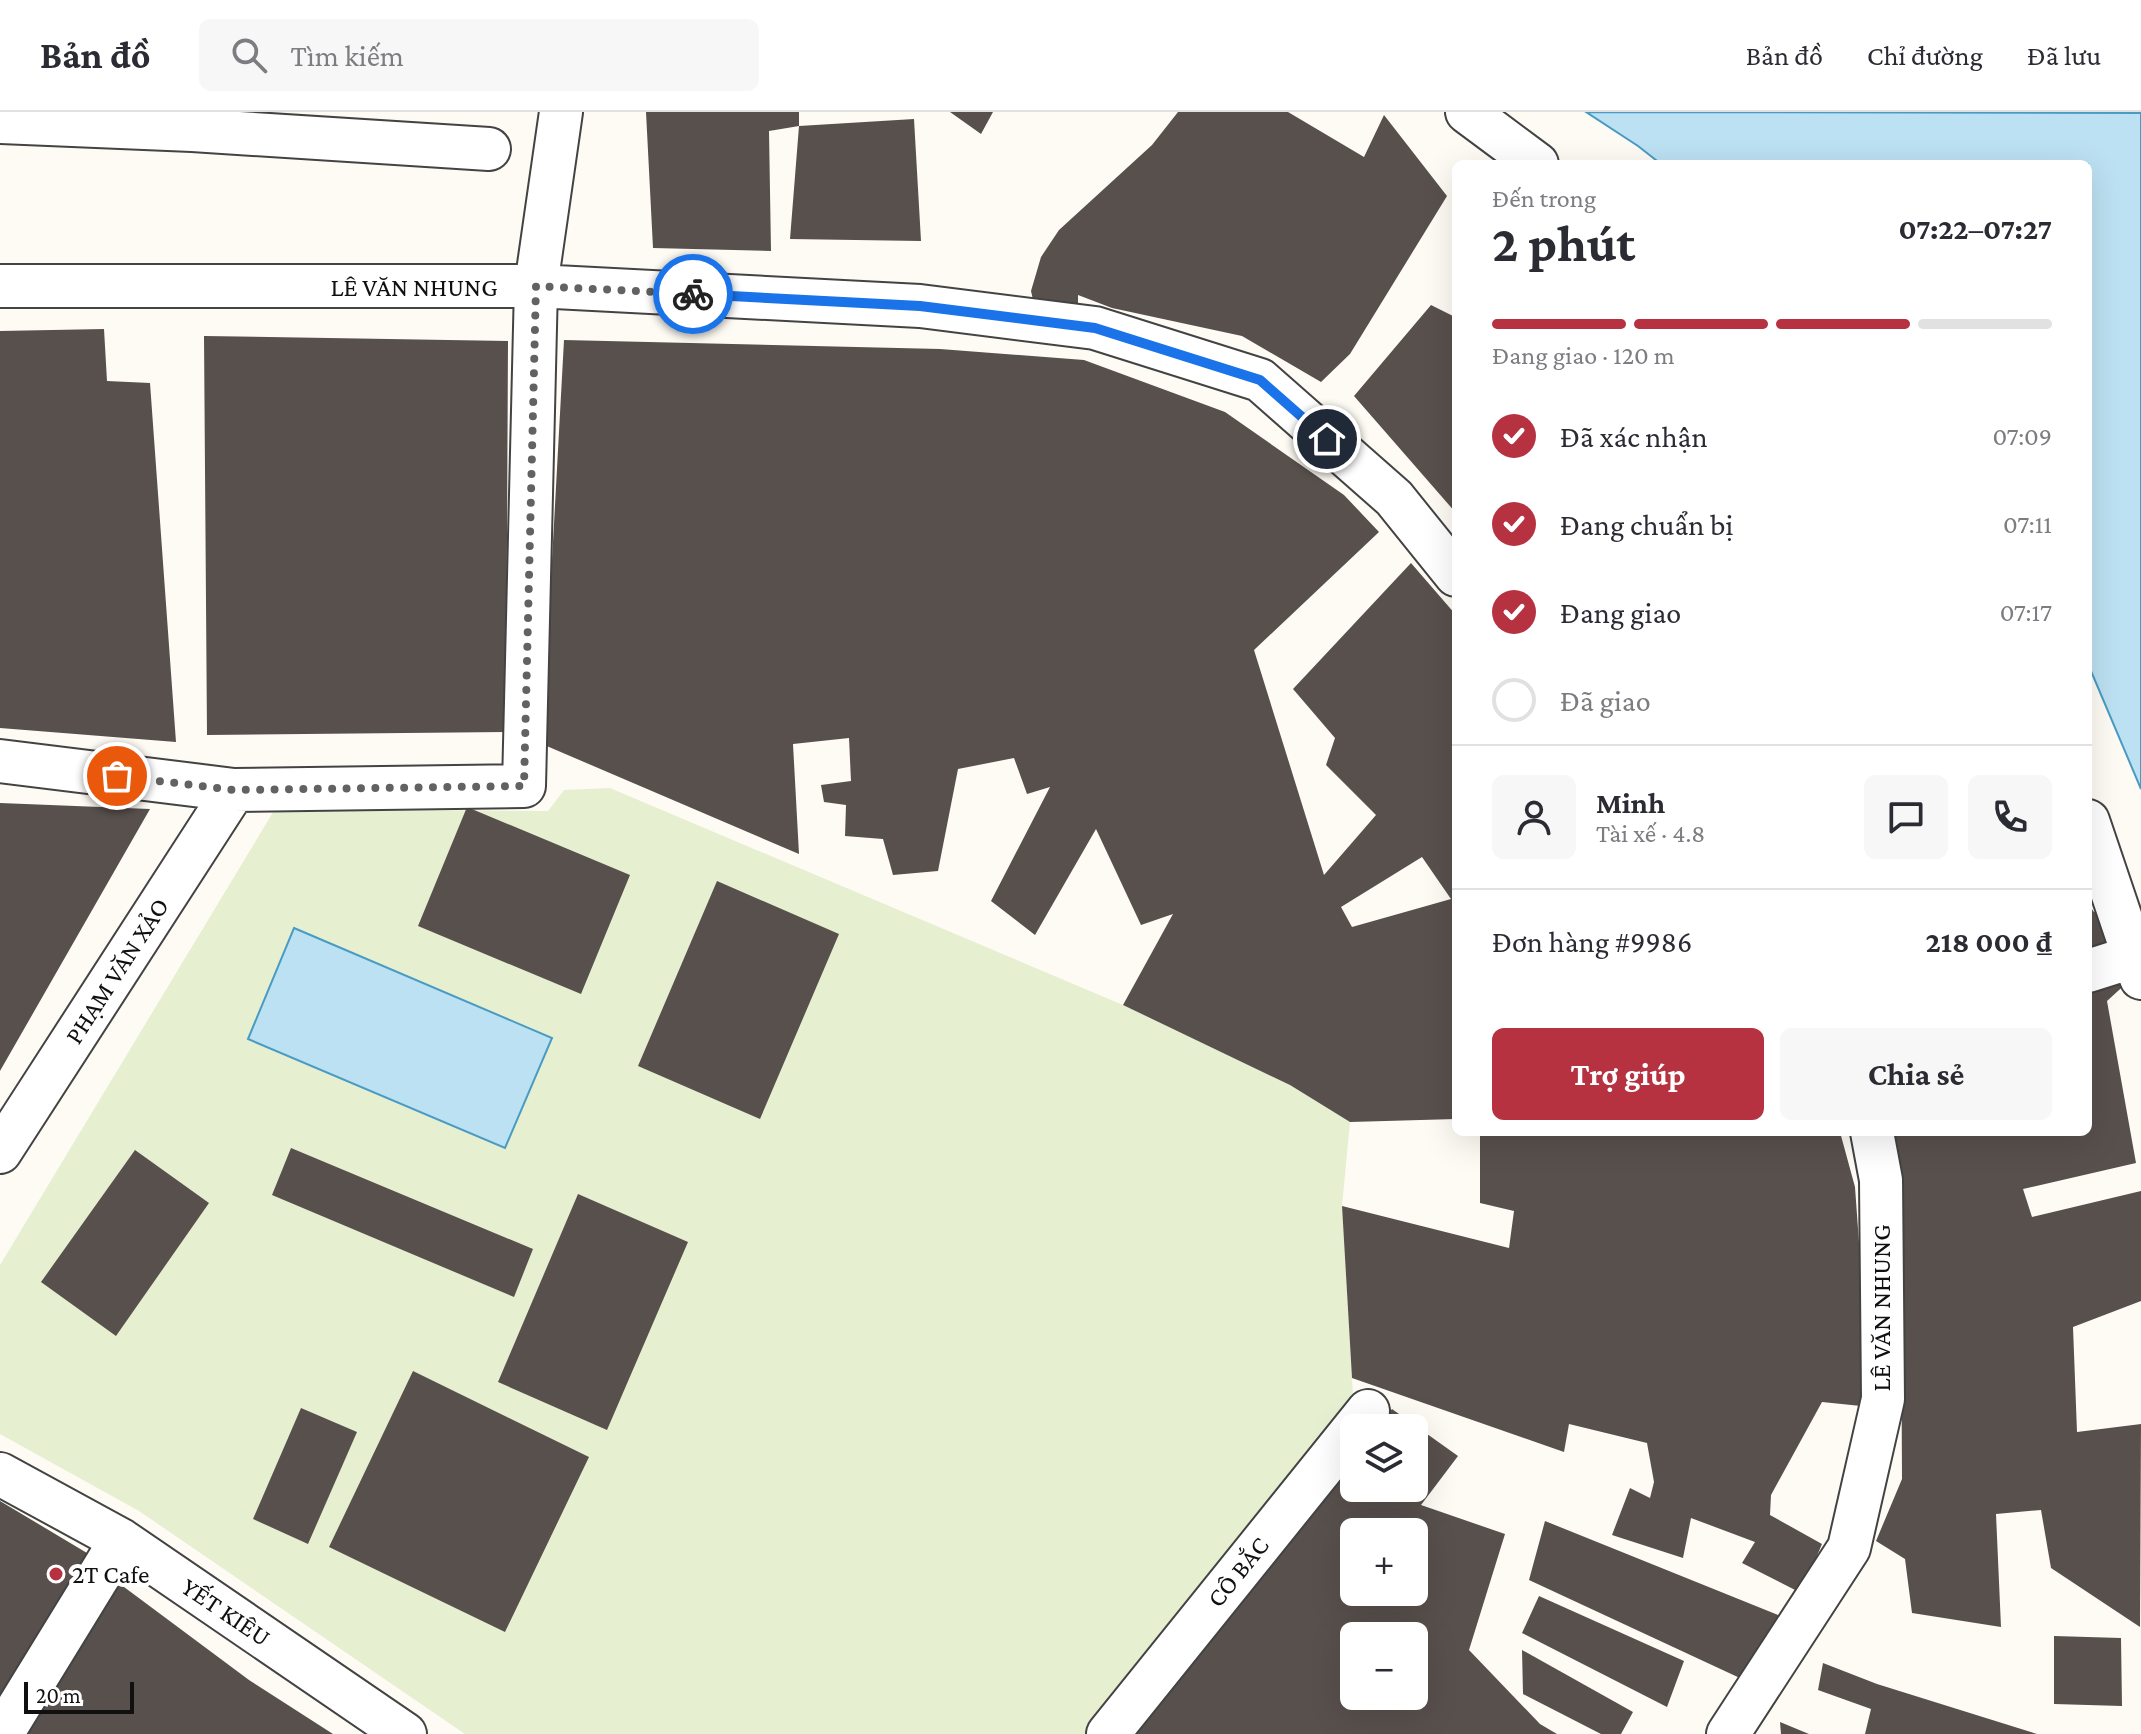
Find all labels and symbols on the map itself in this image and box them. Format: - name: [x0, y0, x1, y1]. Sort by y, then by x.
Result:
- courier: [653, 254, 733, 334]
- street label: LÊ VĂN NHUNG: [330, 273, 498, 302]
- pin: [1293, 405, 1361, 473]
- pin: [83, 742, 151, 810]
- street label: PHẠM VĂN XẢO: [59, 893, 175, 1049]
- street label: LÊ VĂN NHUNG: [1867, 1224, 1896, 1392]
- street label: CÔ BẮC: [1201, 1531, 1275, 1613]
- place label: 2T Cafe: [72, 1560, 149, 1589]
- marker: 2T Cafe: [47, 1565, 65, 1583]
- street label: YẾT KIÊU: [176, 1572, 276, 1652]
- scale bar: [24, 1678, 134, 1714]

